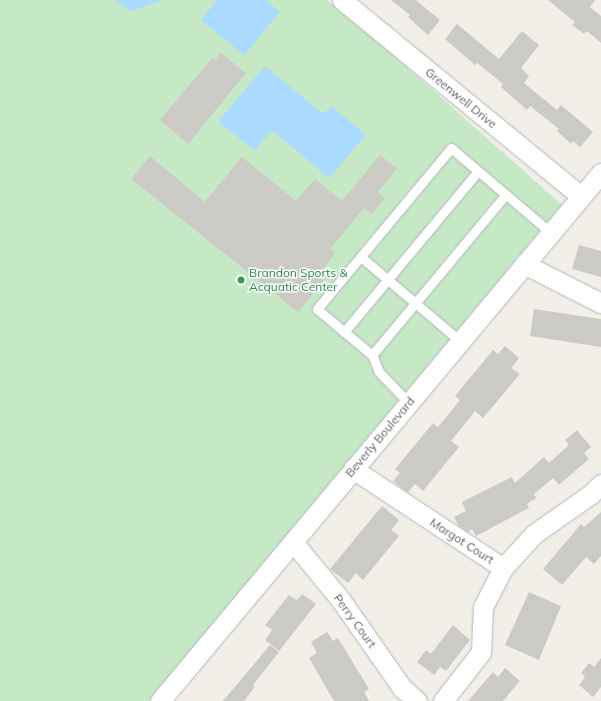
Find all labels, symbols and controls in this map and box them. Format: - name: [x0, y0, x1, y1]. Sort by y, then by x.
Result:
- street label: Greenwell Drive: [422, 65, 500, 131]
- place label: Brandon Sports & Acquatic Center: [249, 266, 347, 294]
- marker: Brandon Sports & Acquatic Center: [236, 275, 246, 285]
- street label: Beverly Boulevard: [342, 394, 418, 480]
- street label: Margot Court: [427, 515, 497, 567]
- street label: Perry Court: [331, 591, 379, 651]

